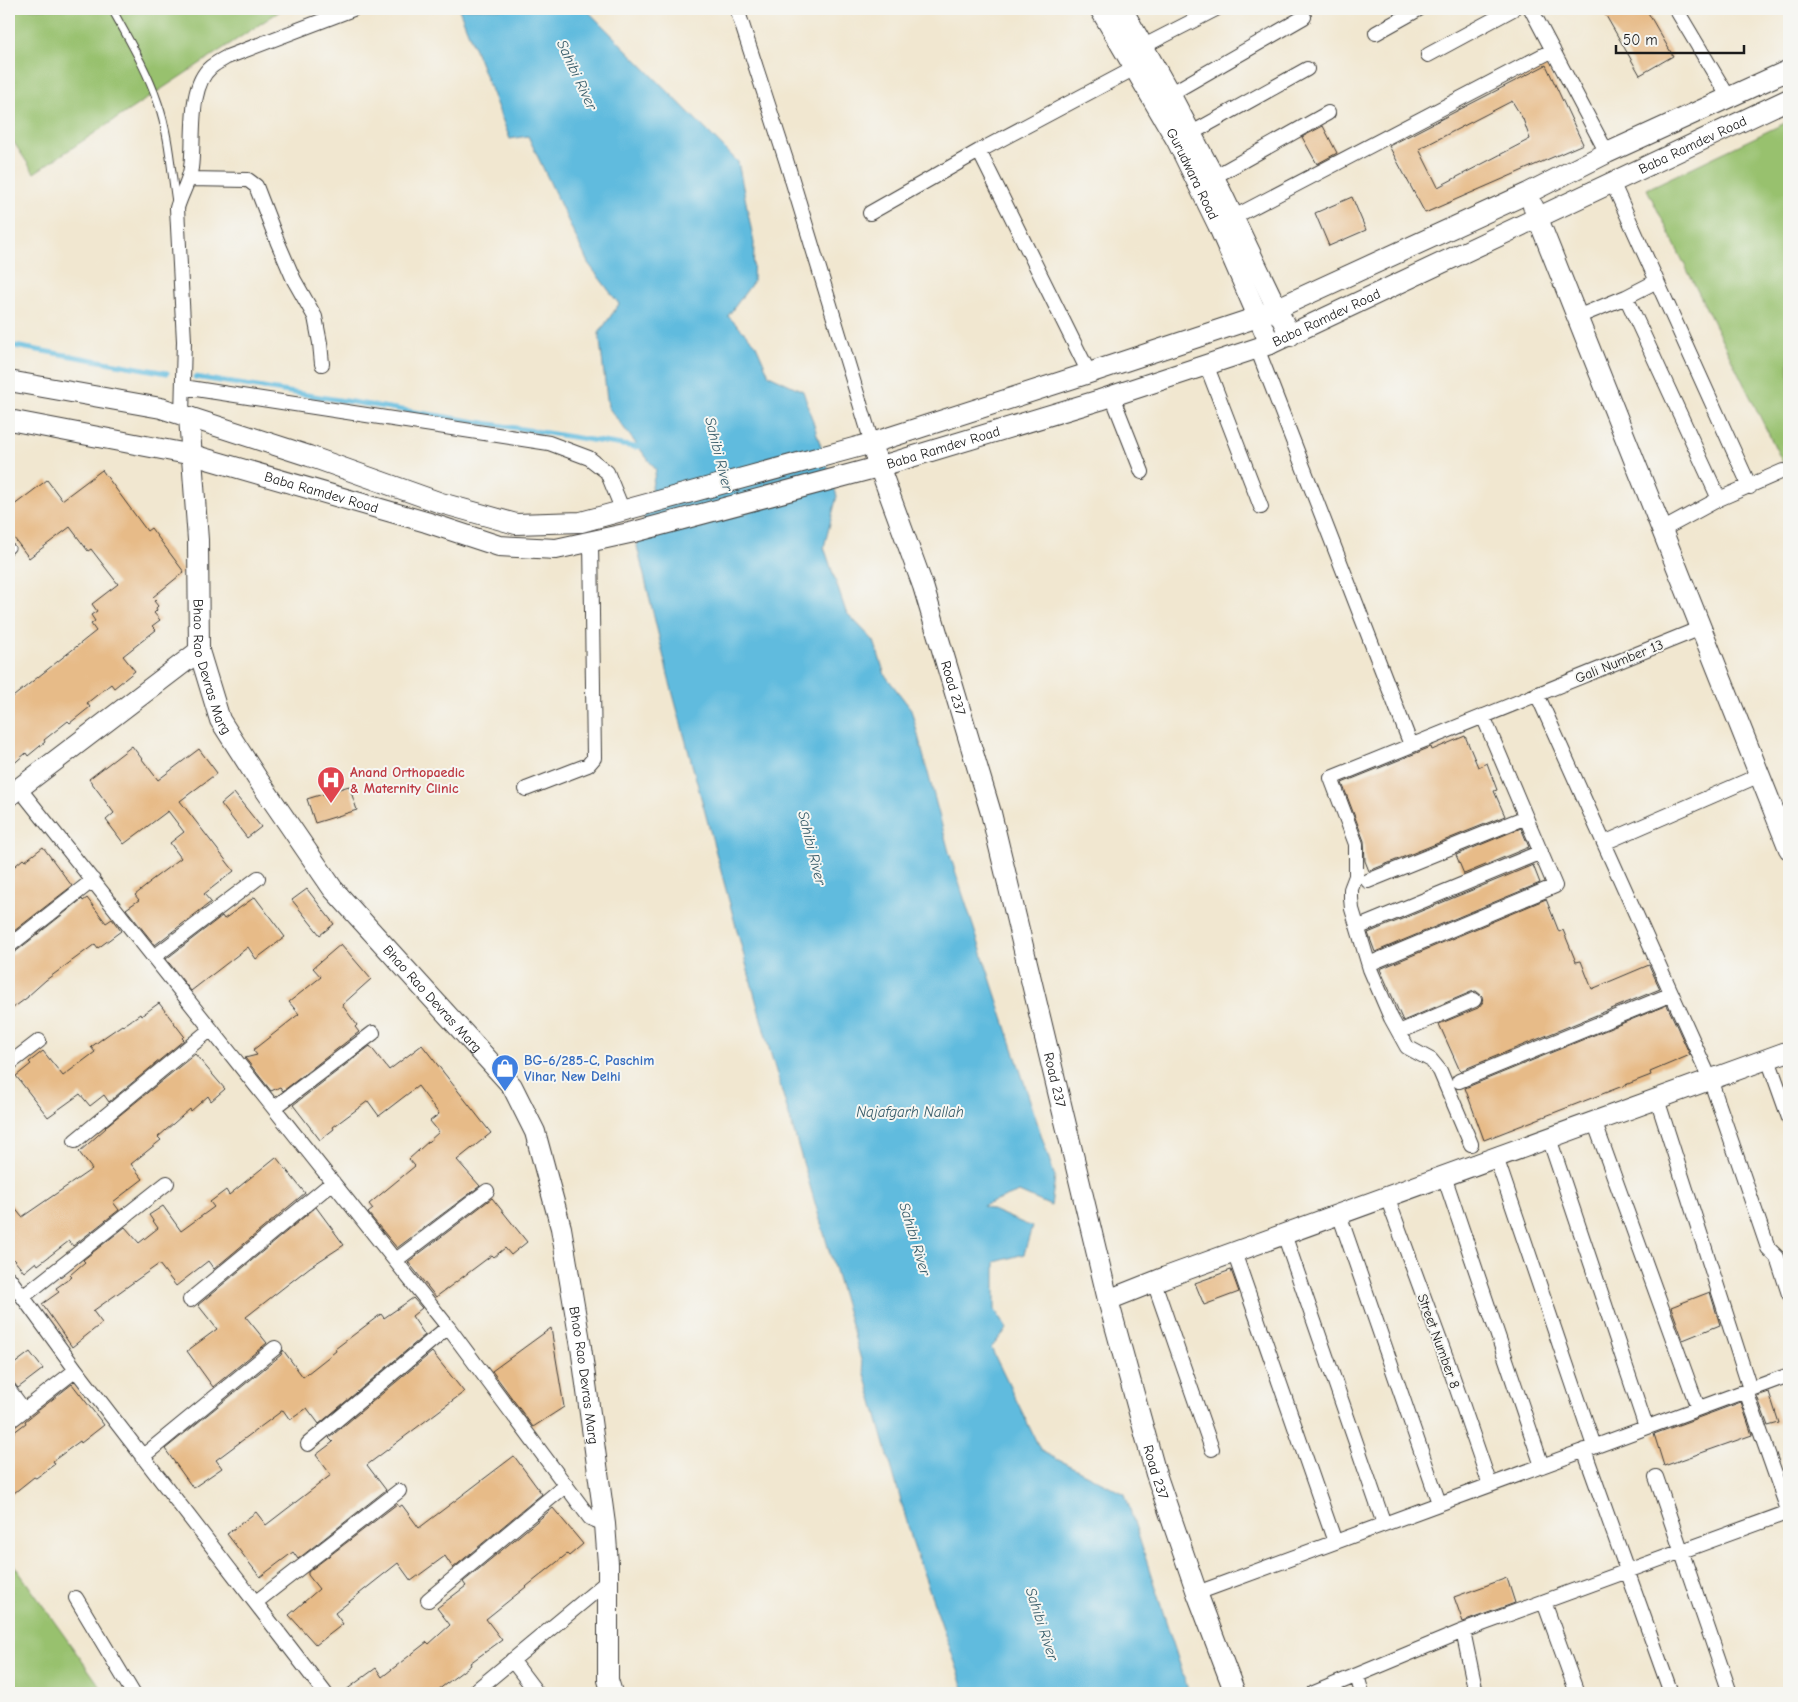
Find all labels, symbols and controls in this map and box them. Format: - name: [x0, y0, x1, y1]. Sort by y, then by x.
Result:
- scale bar: [1616, 22, 1743, 54]
- text: 50 m: [1623, 31, 1658, 49]
- water label: Sahibi River: [553, 37, 602, 114]
- street label: Baba Ramdev Road: [1636, 112, 1749, 178]
- street label: Gurudwara Road: [1162, 125, 1222, 222]
- street label: Baba Ramdev Road: [1270, 285, 1383, 351]
- water label: Sahibi River: [701, 415, 737, 494]
- street label: Baba Ramdev Road: [885, 423, 1002, 473]
- street label: Baba Ramdev Road: [263, 468, 380, 517]
- street label: Bhao Rao Devras Marg: [190, 599, 235, 738]
- street label: Gali Number 13: [1573, 636, 1666, 687]
- street label: Road 237: [937, 659, 969, 718]
- place label: Anand Orthopaedic & Maternity Clinic: [350, 764, 465, 797]
- hospital icon: Anand Orthopaedic & Maternity Clinic: [316, 765, 346, 804]
- water label: Sahibi River: [794, 809, 830, 888]
- street label: Bhao Rao Devras Marg: [379, 942, 485, 1056]
- street label: Road 237: [1040, 1051, 1070, 1110]
- place label: BG-6/285-C, Paschim Vihar, New Delhi: [524, 1052, 654, 1085]
- shop icon: BG-6/285-C, Paschim Vihar, New Delhi: [490, 1053, 520, 1092]
- water label: Najafgarh Nallah: [856, 1103, 964, 1121]
- water label: Sahibi River: [895, 1200, 935, 1279]
- street label: Street Number 8: [1414, 1291, 1464, 1391]
- street label: Bhao Rao Devras Marg: [565, 1305, 602, 1445]
- street label: Road 237: [1139, 1443, 1172, 1502]
- water label: Sahibi River: [1022, 1585, 1063, 1664]

